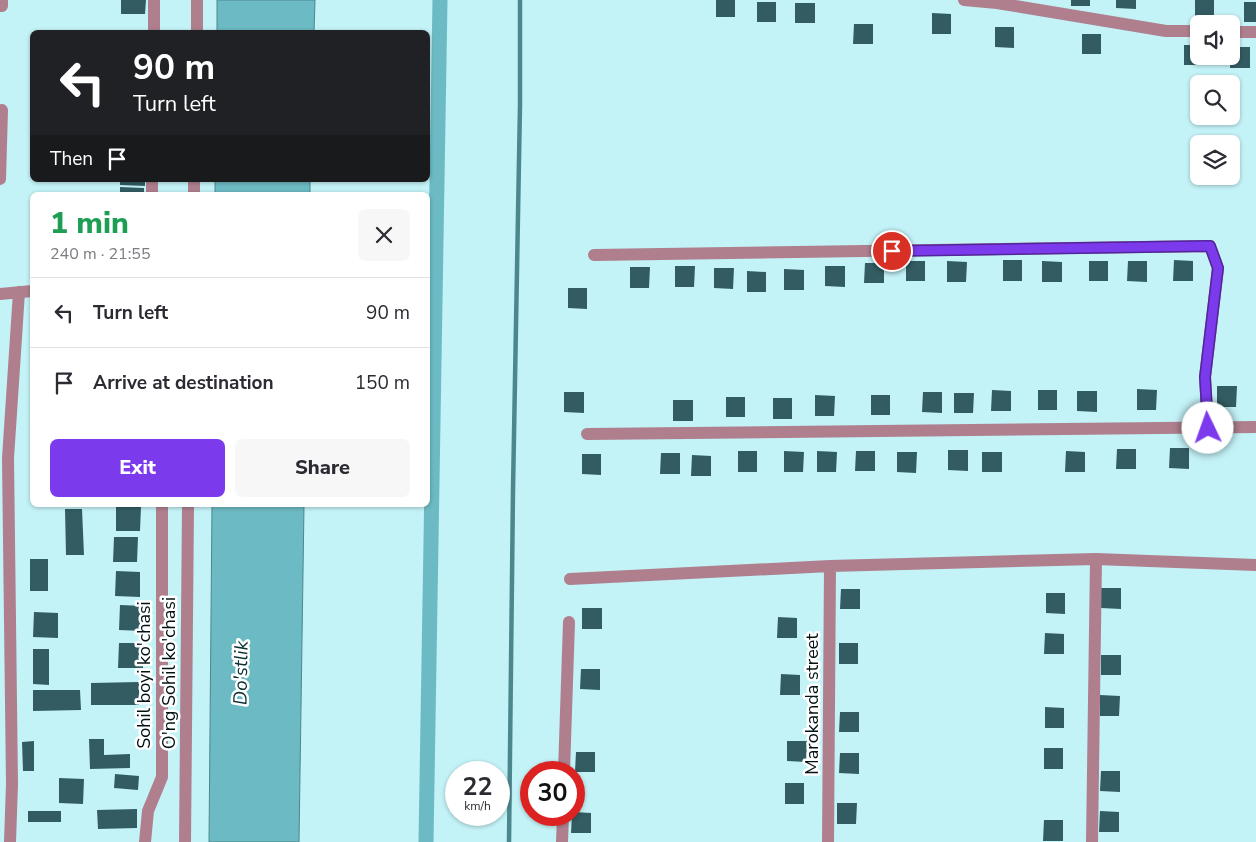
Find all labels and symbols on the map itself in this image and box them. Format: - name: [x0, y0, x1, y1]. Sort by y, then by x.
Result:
- pin: [871, 230, 913, 272]
- position arrow: [1181, 401, 1233, 453]
- street label: O'ng Sohil ko'chasi: [157, 597, 181, 749]
- street label: Sohil boyi ko'chasi: [132, 601, 156, 749]
- street label: Marokanda street: [800, 633, 824, 775]
- water label: Do'stlik: [227, 640, 255, 705]
- speed limit sign: 30: [520, 761, 585, 826]

